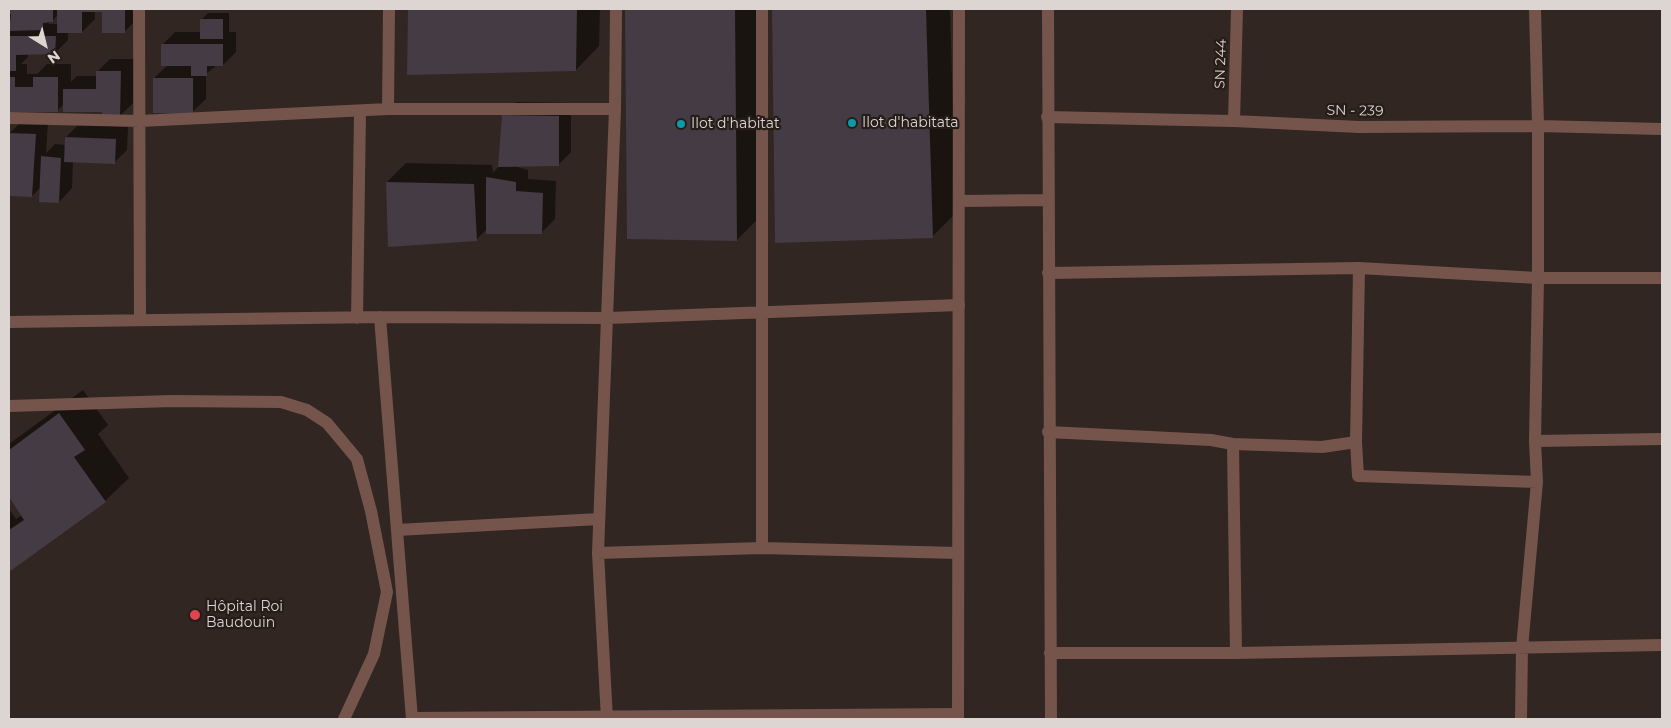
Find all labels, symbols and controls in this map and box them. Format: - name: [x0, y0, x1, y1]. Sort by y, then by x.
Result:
- north arrow: [20, 20, 70, 70]
- street label: SN 244: [1212, 39, 1230, 89]
- text: N: [44, 47, 64, 68]
- street label: SN - 239: [1326, 102, 1384, 120]
- place label: Ilot d'habitata: [862, 115, 959, 131]
- place label: Ilot d'habitat: [691, 116, 780, 132]
- marker: Ilot d'habitata: [846, 117, 858, 129]
- marker: Ilot d'habitat: [675, 118, 687, 130]
- place label: Hôpital Roi Baudouin: [206, 599, 283, 632]
- marker: Hôpital Roi Baudouin: [188, 608, 202, 622]

